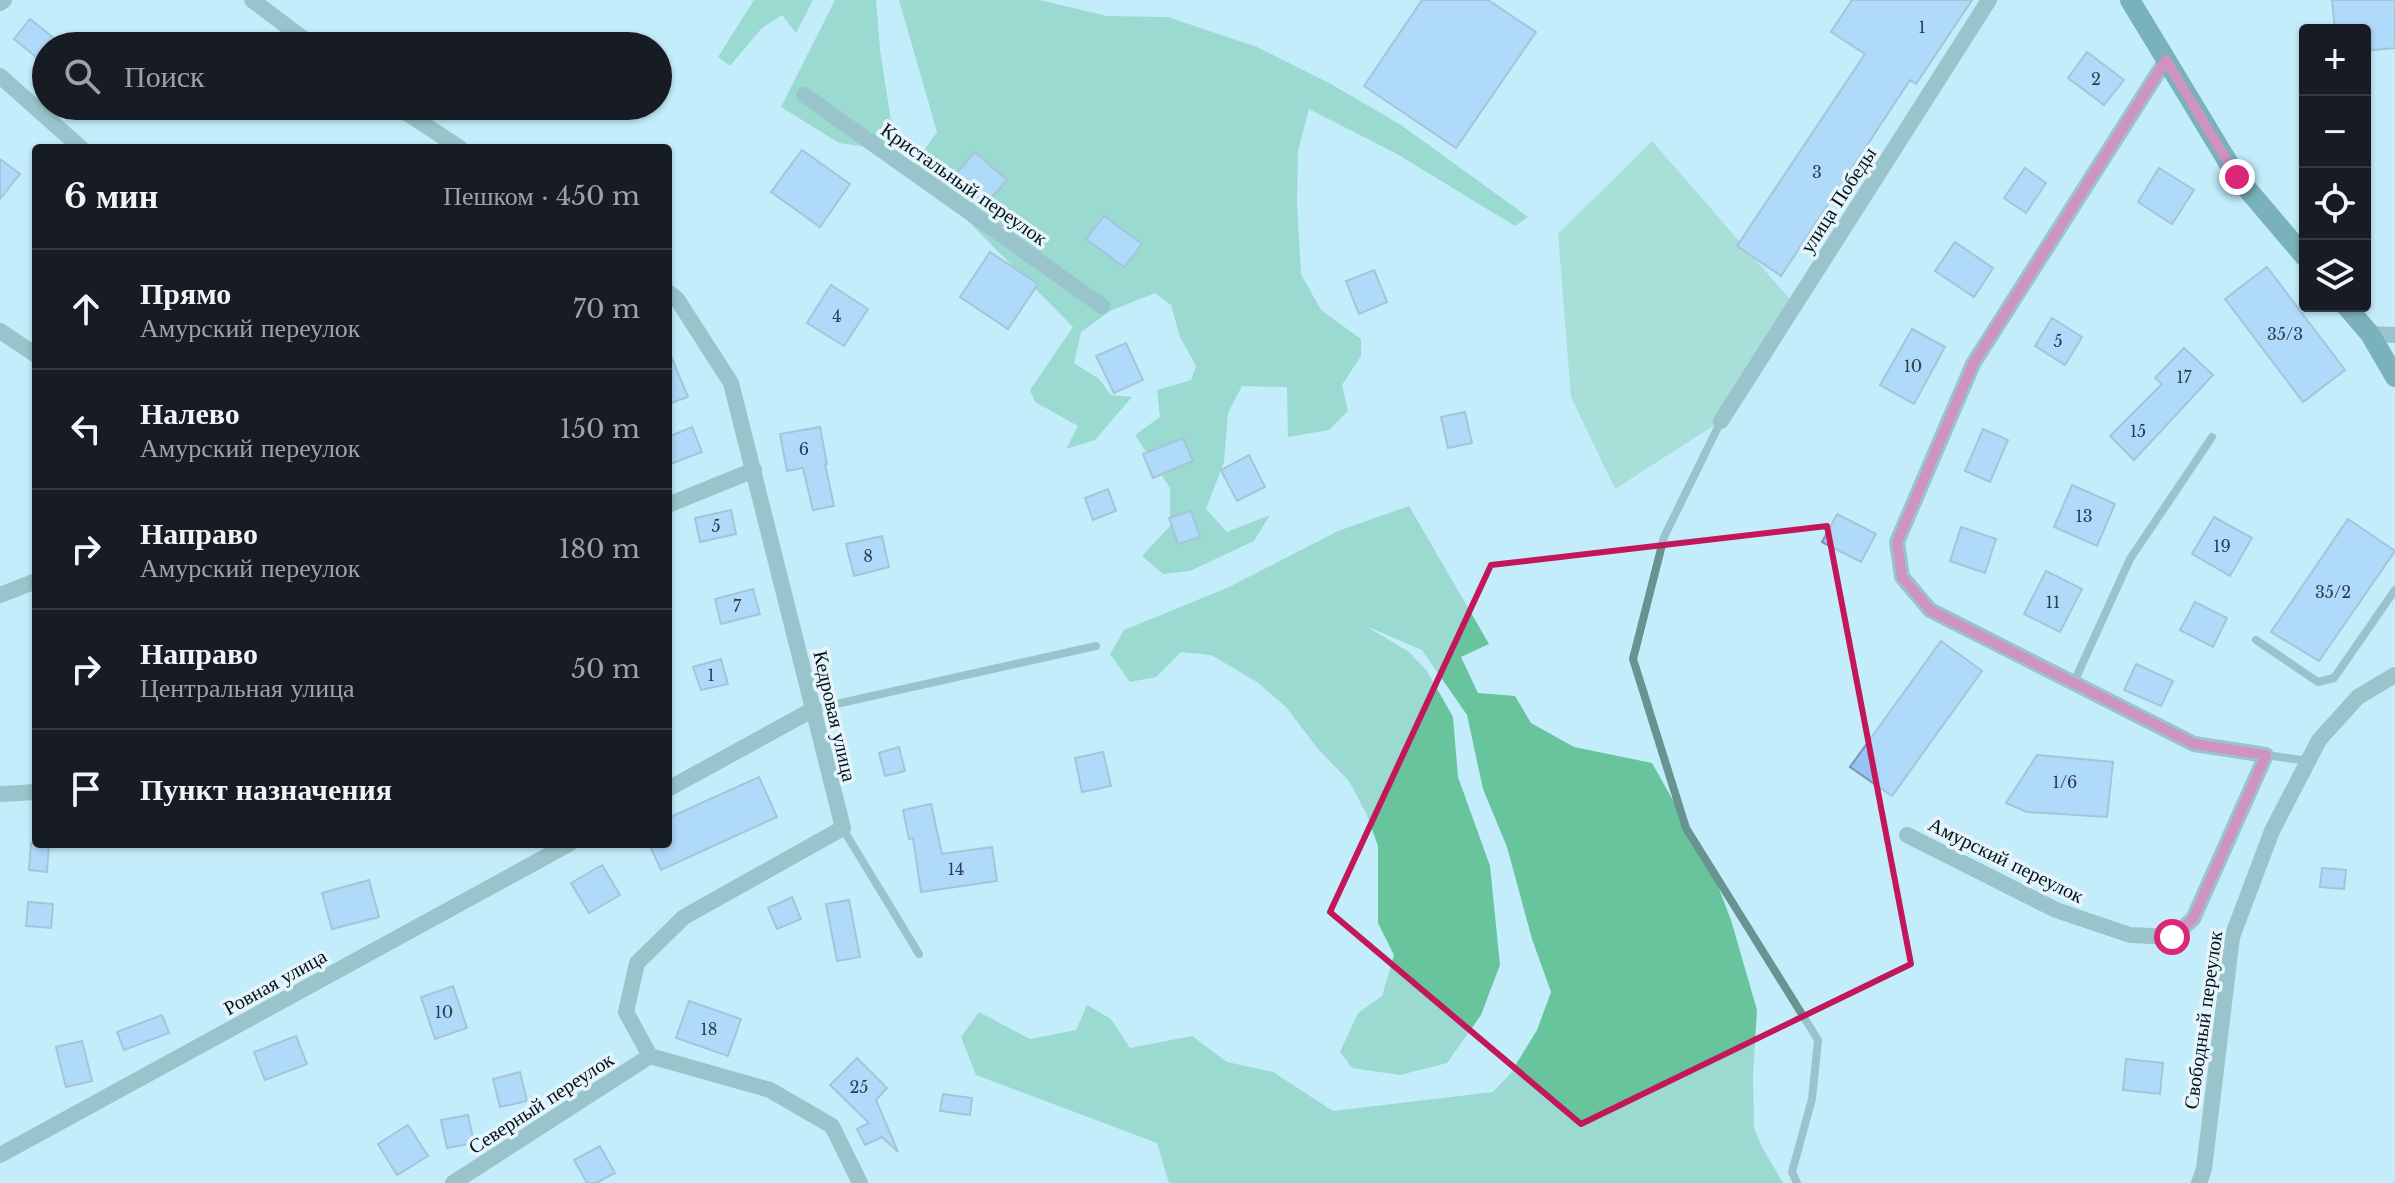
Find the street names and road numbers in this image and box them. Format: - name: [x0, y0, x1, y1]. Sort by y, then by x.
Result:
- street label: Кристальный переулок: [876, 118, 1052, 251]
- street label: улица Победы: [1795, 142, 1881, 258]
- street label: Кедровая улица: [808, 648, 862, 784]
- street label: Амурский переулок: [1925, 812, 2088, 908]
- street label: Свободный переулок: [2179, 929, 2227, 1111]
- street label: Ровная улица: [219, 944, 331, 1020]
- street label: Северный переулок: [464, 1047, 618, 1159]

